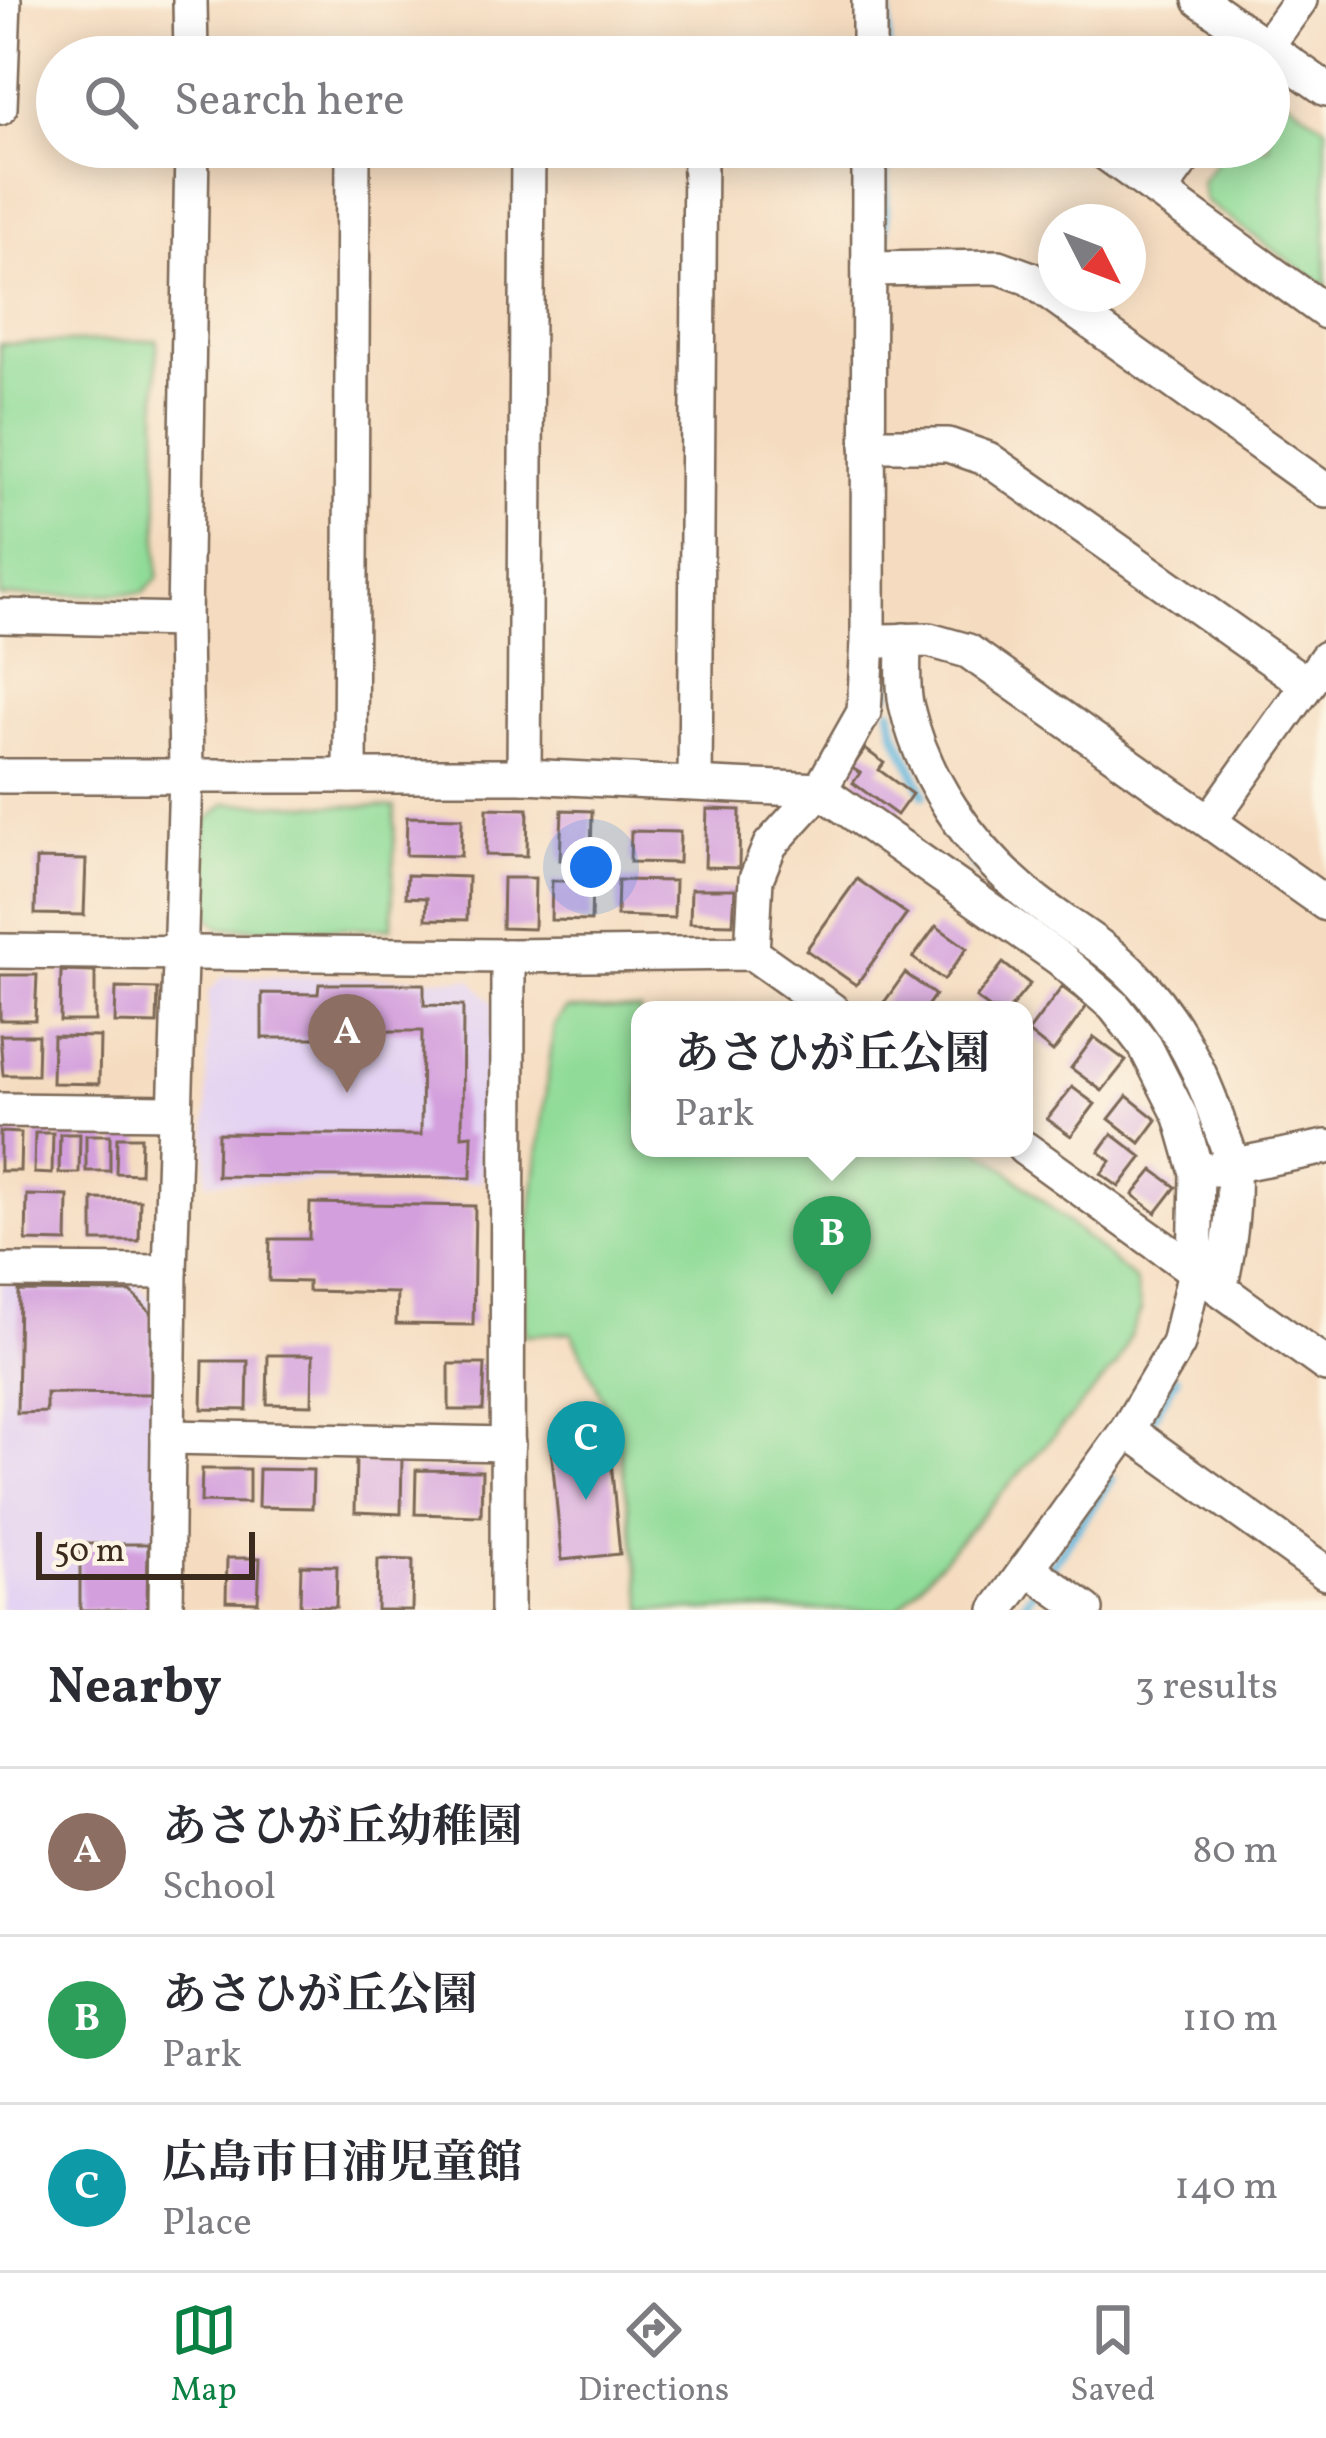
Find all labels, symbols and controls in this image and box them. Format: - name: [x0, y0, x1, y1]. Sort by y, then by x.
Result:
- search box: [36, 36, 1290, 168]
- icon: search: [78, 69, 144, 135]
- text: Search here: [174, 71, 405, 134]
- north arrow: [1038, 204, 1146, 312]
- your location: [561, 837, 621, 897]
- pin: A: [308, 994, 386, 1093]
- popup: [631, 1001, 1033, 1157]
- text: あさひが丘公園: [674, 1025, 990, 1088]
- text: Park: [674, 1088, 754, 1142]
- pin: B: [793, 1196, 871, 1295]
- pin: C: [547, 1401, 625, 1500]
- scale bar: [36, 1526, 255, 1579]
- text: 50 m: [54, 1530, 125, 1576]
- text: Nearby: [48, 1653, 222, 1724]
- text: 3 results: [1135, 1661, 1278, 1715]
- text: あさひが丘幼稚園: [162, 1798, 522, 1861]
- text: A: [73, 1825, 101, 1879]
- text: 80 m: [1192, 1825, 1278, 1879]
- text: School: [162, 1861, 276, 1915]
- text: あさひが丘公園: [162, 1966, 477, 2029]
- text: B: [74, 1993, 100, 2047]
- text: 110 m: [1182, 1993, 1278, 2047]
- text: Park: [162, 2029, 242, 2083]
- text: 広島市日浦児童館: [162, 2134, 522, 2197]
- text: C: [74, 2161, 100, 2215]
- text: 140 m: [1175, 2161, 1278, 2215]
- text: Place: [162, 2197, 252, 2251]
- tab: Map: [171, 2297, 237, 2415]
- tab: Directions: [578, 2297, 729, 2415]
- tab: Saved: [1070, 2297, 1155, 2415]

